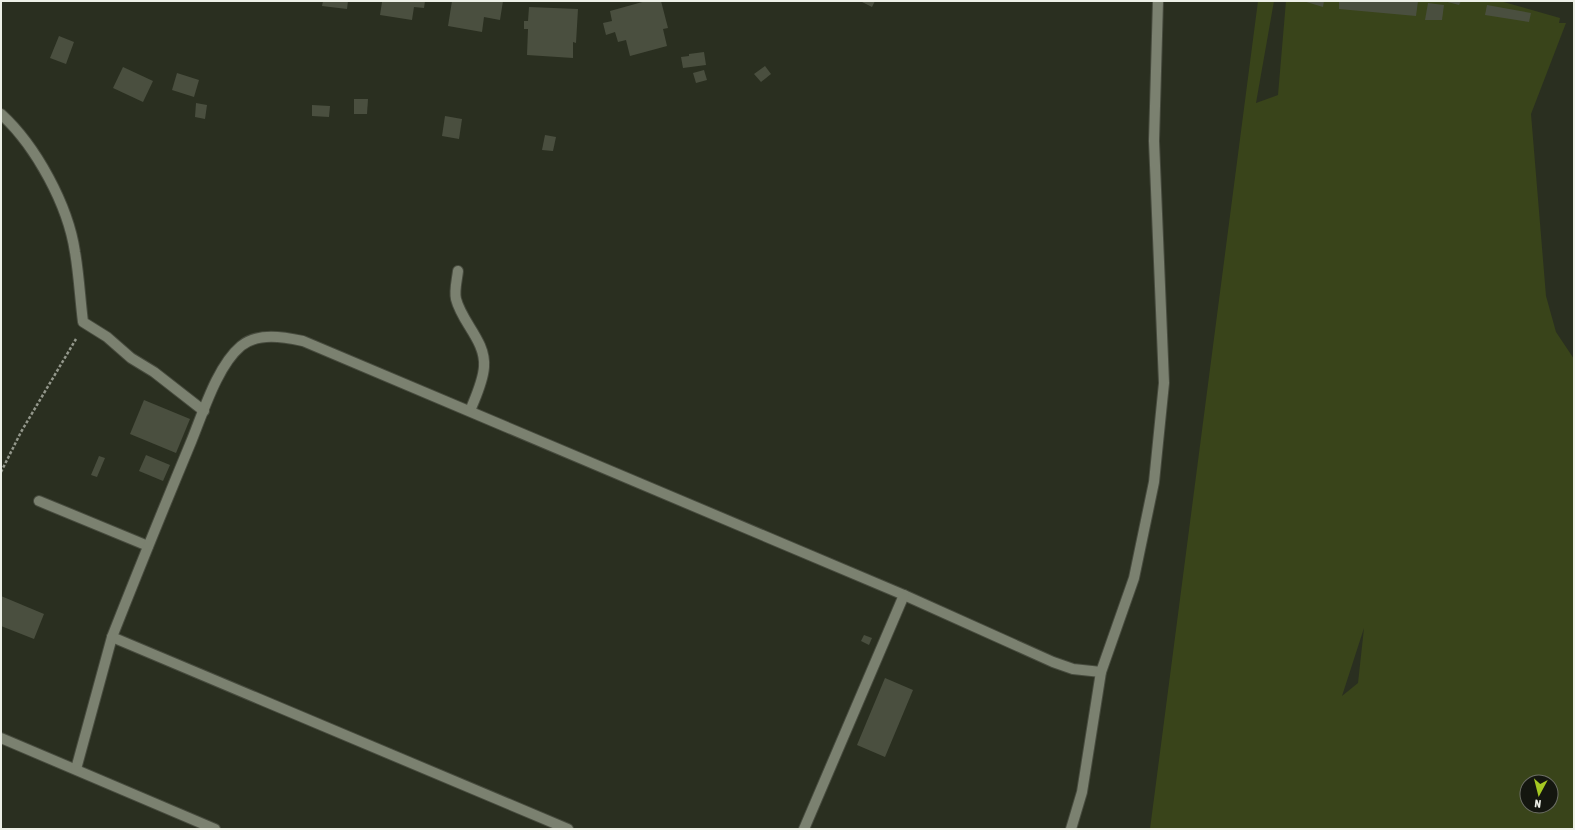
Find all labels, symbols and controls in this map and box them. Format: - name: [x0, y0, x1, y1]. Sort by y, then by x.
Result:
- north arrow: [1519, 774, 1559, 814]
- text: N: [1534, 798, 1542, 810]

